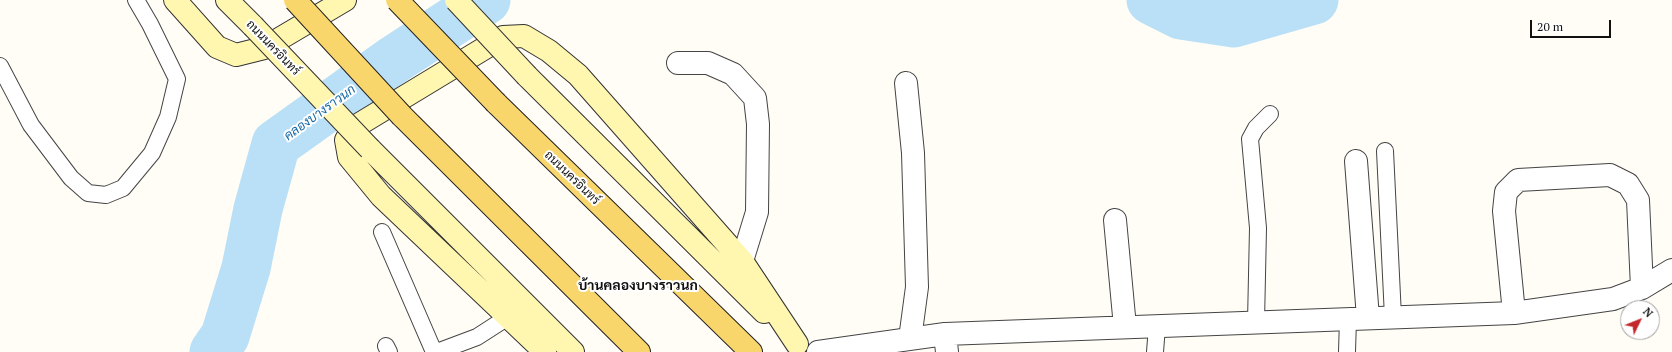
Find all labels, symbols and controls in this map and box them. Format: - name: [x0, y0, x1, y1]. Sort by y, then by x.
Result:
- scale bar: [1532, 12, 1613, 38]
- street label: ถนนนครอินทร์: [243, 17, 303, 79]
- text: 20 m: [1537, 19, 1563, 34]
- water label: คลองบางราวนก: [281, 82, 359, 144]
- street label: ถนนนครอินทร์: [541, 148, 603, 208]
- district label: บ้านคลองบางราวนก: [578, 278, 698, 294]
- north arrow: [1620, 300, 1660, 340]
- text: N: [1640, 305, 1656, 320]

